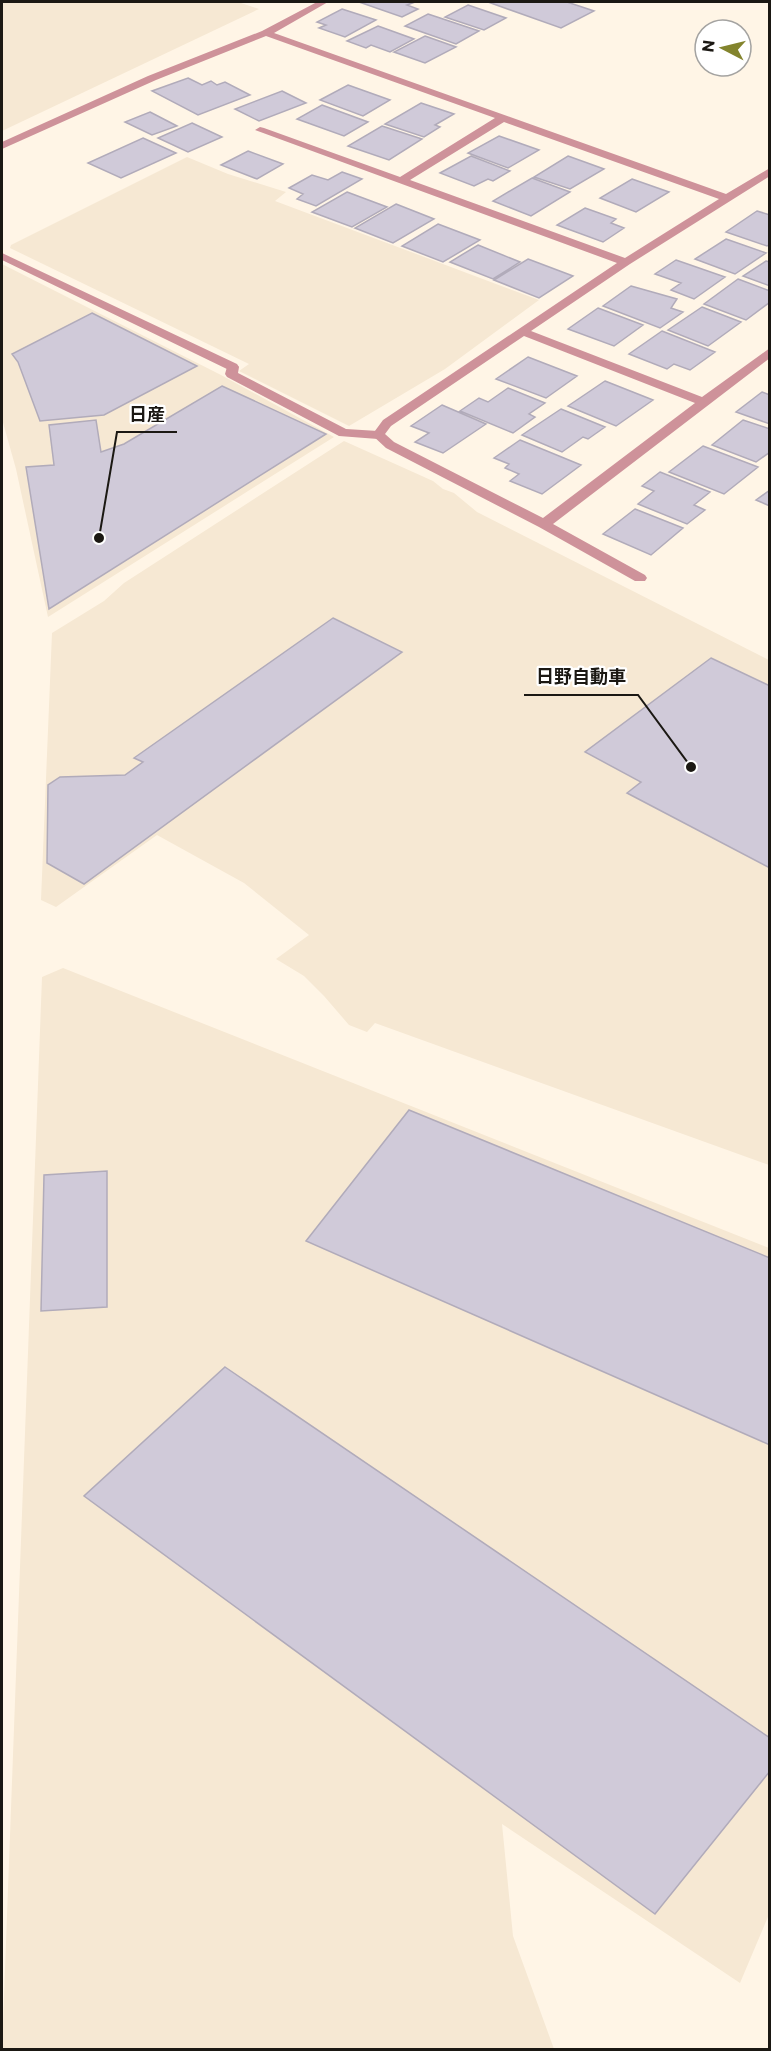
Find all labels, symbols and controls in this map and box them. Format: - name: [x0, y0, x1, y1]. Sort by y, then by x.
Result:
- north arrow: [693, 18, 753, 78]
- text: N: [697, 39, 718, 53]
- callout: 日産: [117, 396, 177, 432]
- text: 日産: [129, 403, 165, 425]
- callout: 日野自動車: [524, 659, 638, 695]
- text: 日野自動車: [536, 665, 626, 687]

